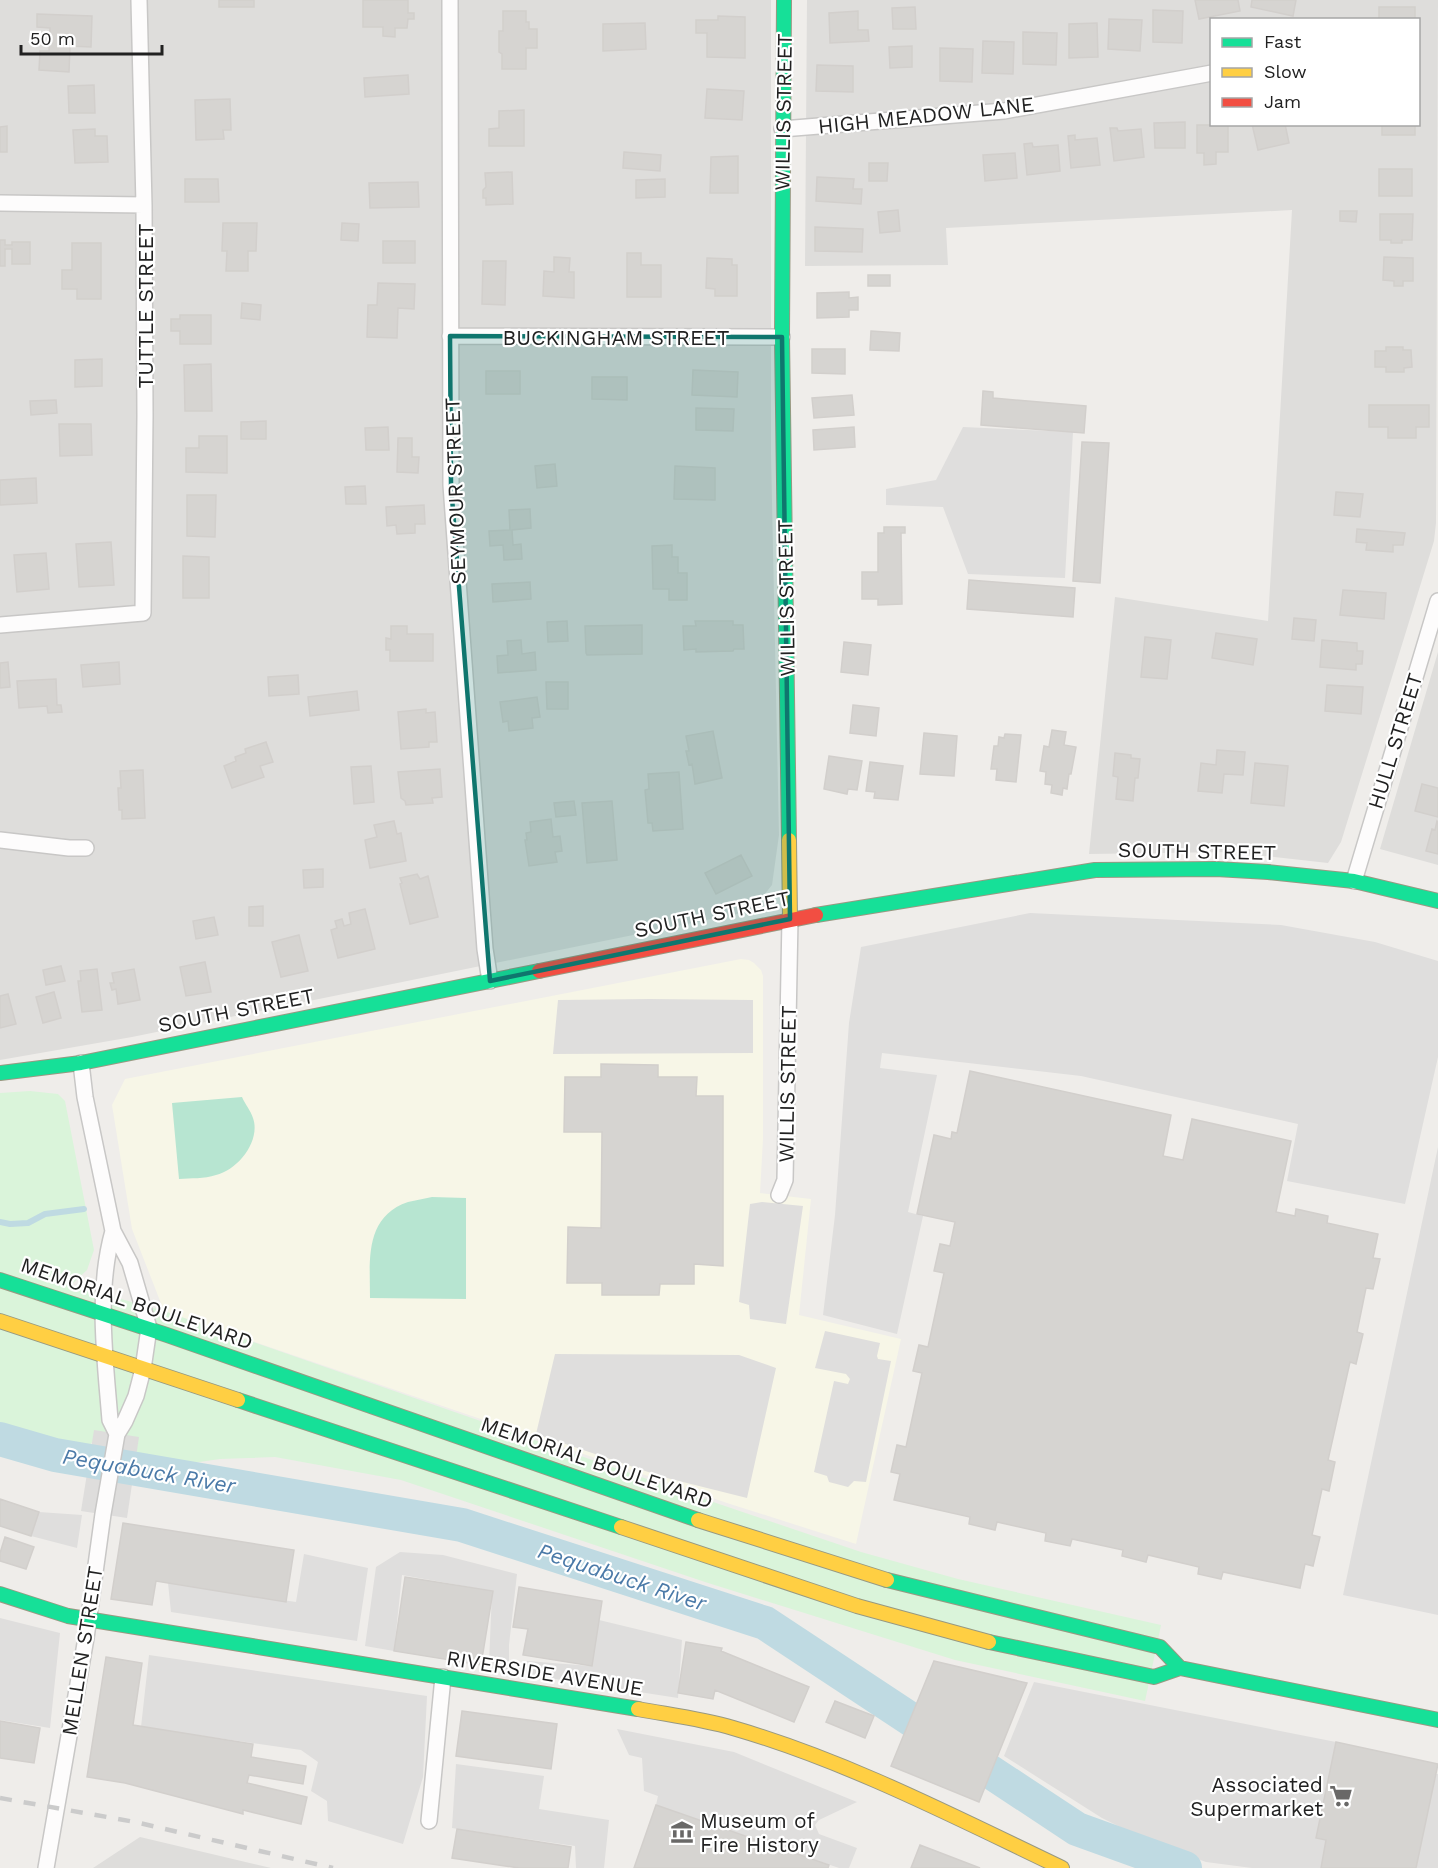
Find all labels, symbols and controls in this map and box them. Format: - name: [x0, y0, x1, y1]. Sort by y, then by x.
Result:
- scale bar: [21, 18, 162, 56]
- legend: [1210, 18, 1420, 126]
- text: 50 m: [30, 28, 75, 49]
- text: Fast: [1264, 31, 1302, 52]
- street label: WILLIS STREET: [769, 33, 797, 191]
- text: Slow: [1264, 61, 1307, 82]
- street label: HIGH MEADOW LANE: [817, 91, 1035, 139]
- text: Jam: [1264, 91, 1301, 112]
- street label: TUTTLE STREET: [133, 223, 158, 389]
- street label: BUCKINGHAM STREET: [503, 325, 730, 350]
- street label: SEYMOUR STREET: [439, 397, 471, 585]
- street label: WILLIS STREET: [772, 519, 800, 677]
- street label: HULL STREET: [1362, 670, 1428, 812]
- street label: SOUTH STREET: [1118, 837, 1277, 865]
- street label: SOUTH STREET: [632, 885, 792, 943]
- street label: SOUTH STREET: [156, 983, 316, 1037]
- street label: WILLIS STREET: [773, 1005, 801, 1163]
- street label: MEMORIAL BOULEVARD: [18, 1252, 256, 1354]
- street label: MEMORIAL BOULEVARD: [478, 1411, 716, 1513]
- water label: Pequabuck River: [61, 1443, 239, 1499]
- water label: Pequabuck River: [535, 1538, 711, 1616]
- street label: MELLEN STREET: [56, 1564, 108, 1738]
- street label: RIVERSIDE AVENUE: [445, 1645, 645, 1701]
- place label: Associated Supermarket: [1190, 1772, 1323, 1821]
- supermarket icon: Associated Supermarket: [1328, 1783, 1354, 1809]
- place label: Museum of Fire History: [700, 1808, 819, 1857]
- museum icon: Museum of Fire History: [669, 1819, 695, 1845]

